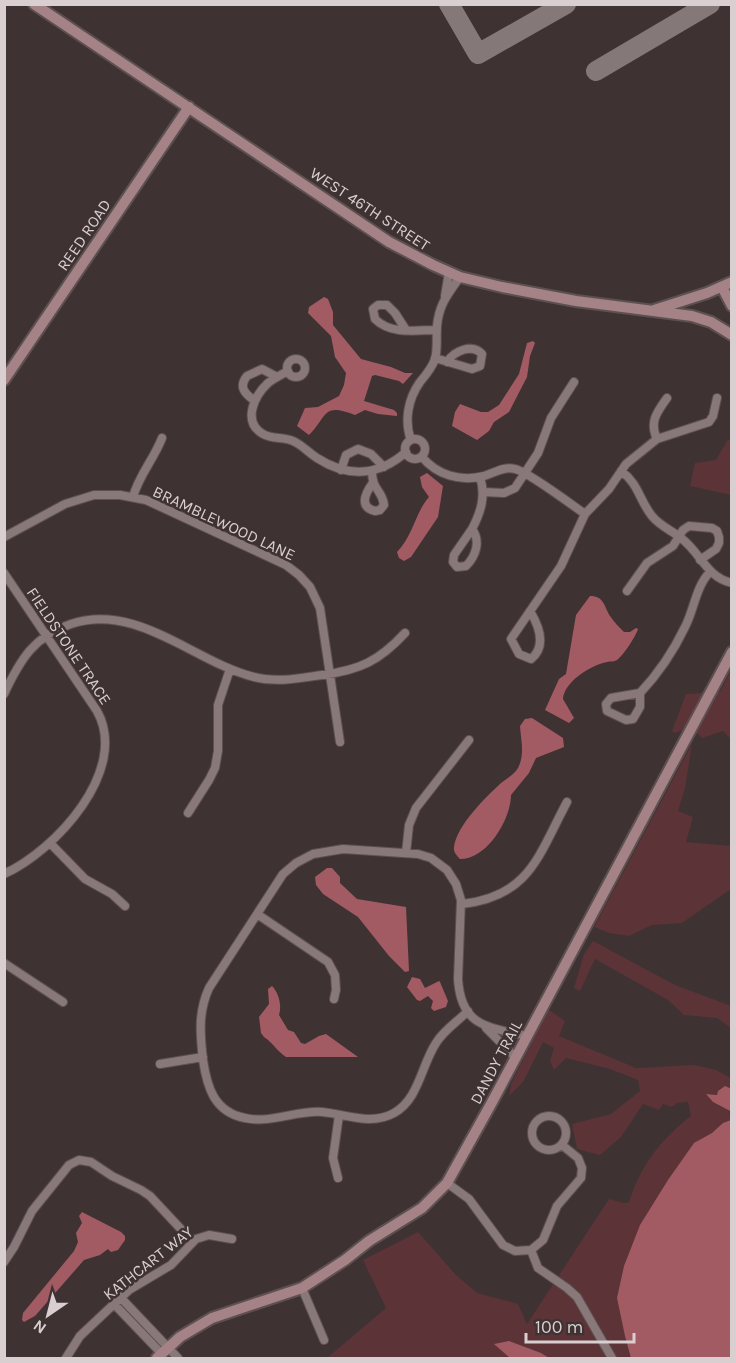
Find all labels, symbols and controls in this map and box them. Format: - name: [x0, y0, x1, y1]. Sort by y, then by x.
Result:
- street label: WEST 46TH STREET: [307, 163, 433, 255]
- street label: REED ROAD: [53, 196, 115, 274]
- street label: BRAMBLEWOOD LANE: [150, 482, 298, 564]
- street label: FIELDSTONE TRACE: [23, 584, 115, 708]
- street label: DANDY TRAIL: [466, 1016, 526, 1107]
- street label: KATHCART WAY: [99, 1222, 197, 1304]
- north arrow: [18, 1285, 78, 1345]
- scale bar: [526, 1306, 634, 1344]
- text: N: [30, 1316, 50, 1338]
- text: 100 m: [535, 1316, 583, 1338]

